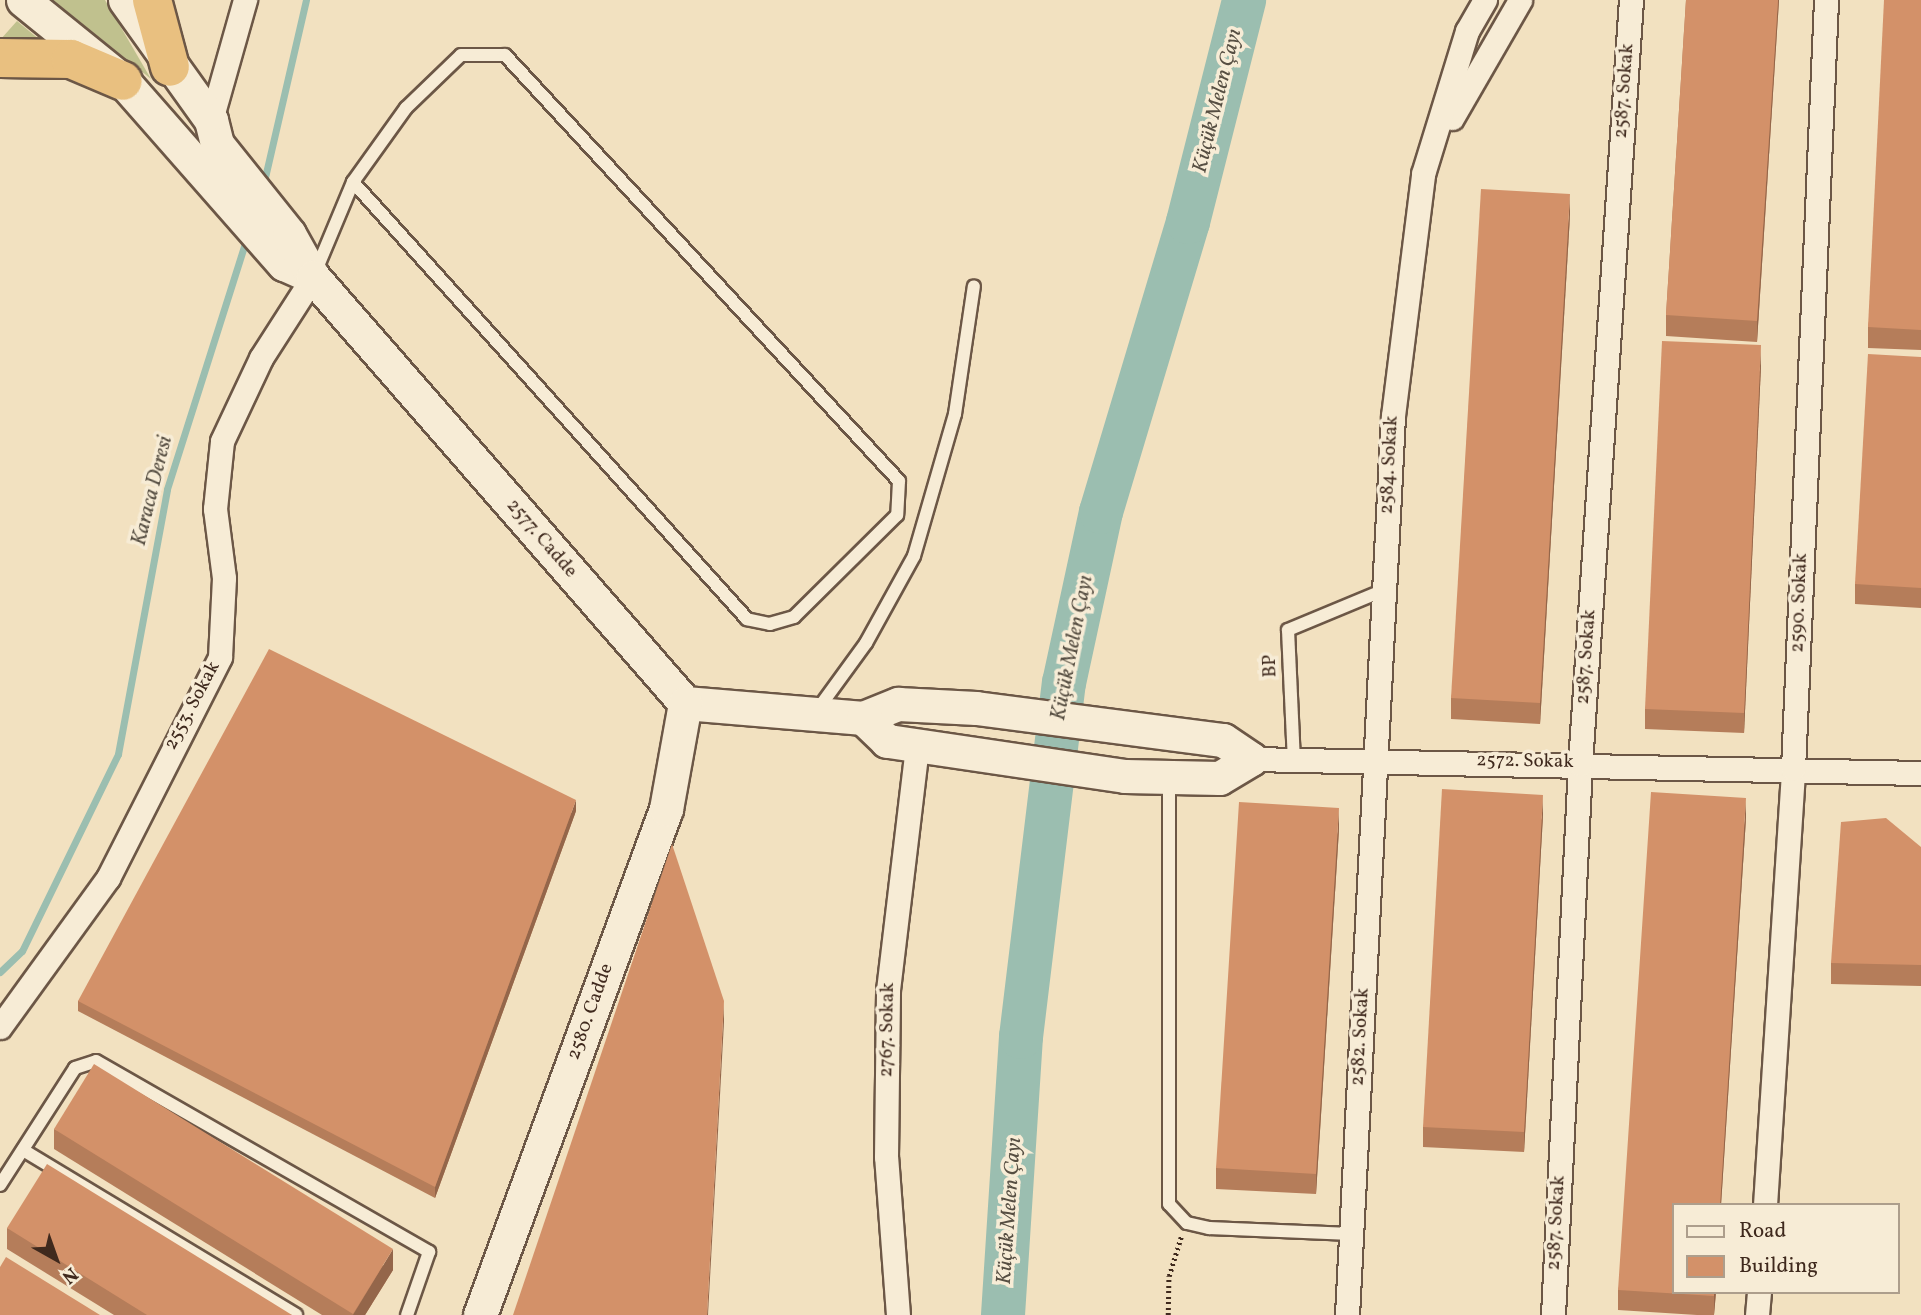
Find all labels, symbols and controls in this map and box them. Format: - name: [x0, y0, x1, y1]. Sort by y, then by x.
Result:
- water label: Küçük Melen Çayı: [1188, 27, 1248, 175]
- street label: 2587. Sokak: [1610, 43, 1640, 139]
- street label: 2584. Sokak: [1376, 415, 1404, 515]
- water label: Karaca Deresi: [127, 434, 179, 548]
- street label: 2577. Cadde: [501, 495, 581, 583]
- street label: 2590. Sokak: [1787, 553, 1813, 653]
- water label: Küçük Melen Çayı: [1047, 573, 1099, 723]
- street label: 2587. Sokak: [1572, 609, 1602, 705]
- street label: BP: [1259, 654, 1283, 678]
- street label: 2553. Sokak: [160, 658, 226, 754]
- street label: 2572. Sokak: [1476, 750, 1574, 774]
- street label: 2580. Cadde: [563, 961, 619, 1063]
- street label: 2767. Sokak: [876, 982, 900, 1078]
- street label: 2582. Sokak: [1347, 987, 1375, 1087]
- water label: Küçük Melen Çayı: [992, 1137, 1028, 1285]
- street label: 2587. Sokak: [1543, 1175, 1571, 1271]
- legend: [1672, 1203, 1900, 1294]
- text: Road: [1739, 1217, 1786, 1246]
- north arrow: [21, 1224, 91, 1294]
- text: Building: [1739, 1252, 1818, 1281]
- text: N: [56, 1261, 83, 1289]

